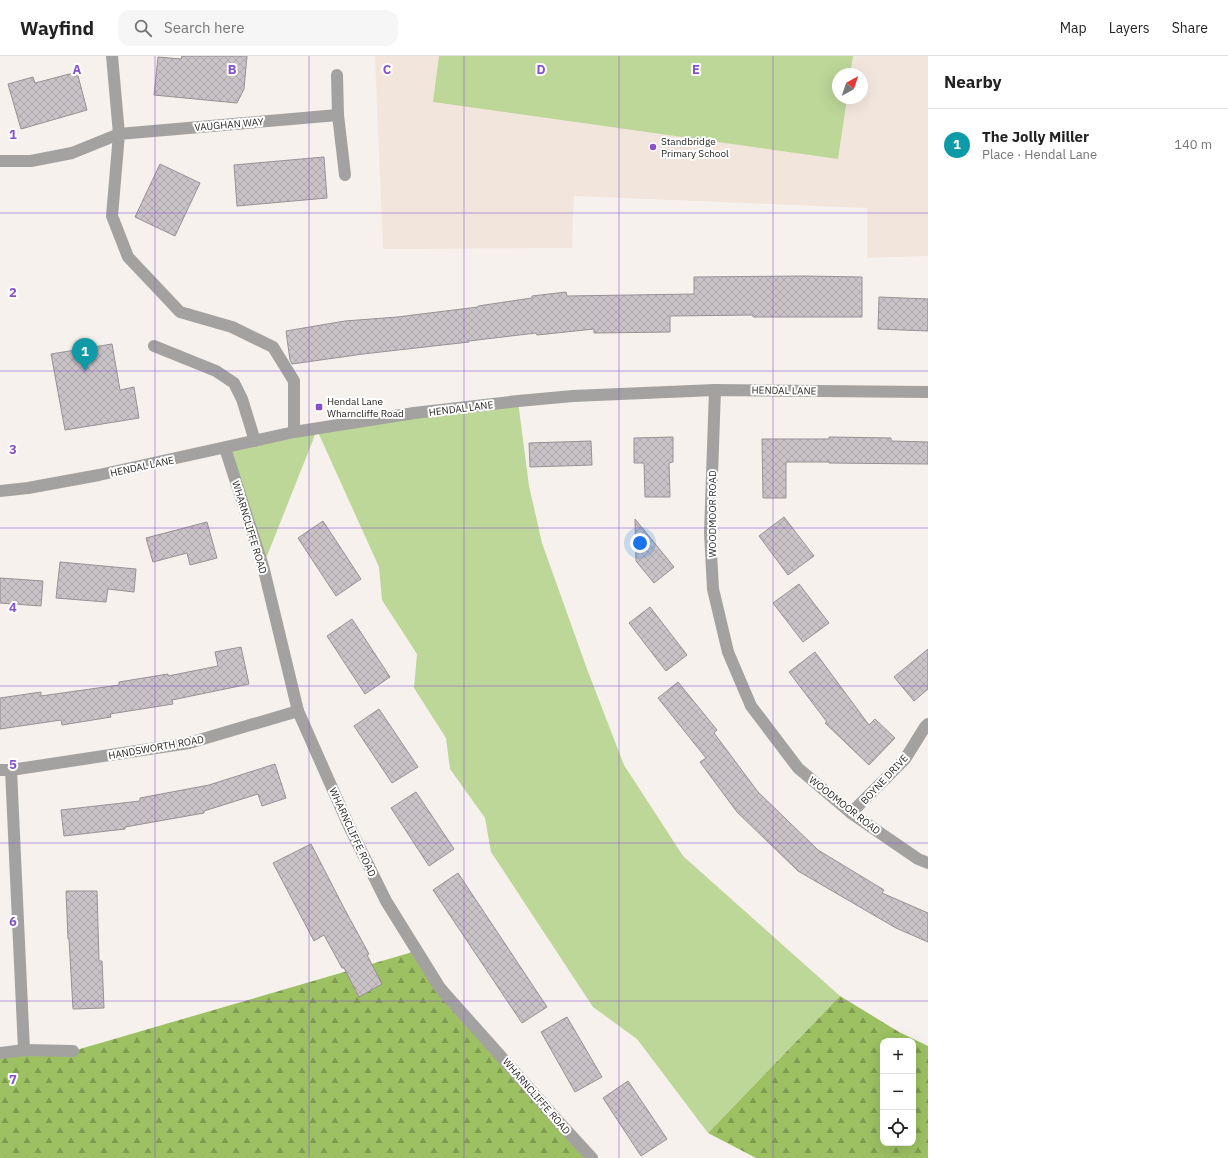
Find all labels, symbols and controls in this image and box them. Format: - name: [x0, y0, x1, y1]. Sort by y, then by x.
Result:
- search box: [118, 10, 398, 46]
- text: Wayfind: [20, 16, 94, 40]
- icon: search: [132, 17, 154, 39]
- text: Search here: [164, 18, 244, 37]
- text: Map: [1060, 19, 1087, 37]
- text: Layers: [1109, 19, 1150, 37]
- text: Share: [1172, 19, 1208, 37]
- text: A: [73, 61, 82, 78]
- text: B: [228, 61, 237, 78]
- text: C: [383, 61, 392, 78]
- text: D: [536, 61, 546, 78]
- text: E: [692, 61, 700, 78]
- north arrow: [832, 68, 868, 104]
- text: Nearby: [944, 71, 1002, 93]
- street label: VAUGHAN WAY: [194, 115, 264, 134]
- text: 1: [9, 126, 17, 143]
- text: The Jolly Miller: [982, 127, 1089, 146]
- place label: Standbridge Primary School: [661, 135, 729, 160]
- text: 1: [953, 136, 961, 153]
- text: 140 m: [1174, 136, 1212, 153]
- marker: Standbridge Primary School: [648, 142, 658, 152]
- text: Place · Hendal Lane: [982, 146, 1097, 163]
- text: 2: [9, 284, 17, 301]
- pin: 1: [72, 338, 98, 371]
- street label: HENDAL LANE: [751, 383, 817, 398]
- place label: Hendal Lane Wharncliffe Road: [327, 395, 404, 420]
- street label: HENDAL LANE: [428, 398, 494, 419]
- marker: Hendal Lane Wharncliffe Road: [314, 402, 324, 412]
- text: 3: [9, 441, 17, 458]
- street label: HENDAL LANE: [109, 453, 175, 480]
- street label: WOODMOOR ROAD: [706, 470, 719, 558]
- street label: WHARNCLIFFE ROAD: [229, 479, 270, 576]
- your location: [630, 533, 650, 553]
- text: 4: [9, 599, 17, 616]
- street label: HANDSWORTH ROAD: [107, 733, 205, 762]
- street label: BOYNE DRIVE: [858, 752, 911, 807]
- text: 5: [9, 756, 17, 773]
- street label: WOODMOOR ROAD: [806, 773, 883, 838]
- street label: WHARNCLIFFE ROAD: [326, 786, 379, 879]
- text: 6: [9, 913, 17, 930]
- map controls: [880, 1038, 916, 1146]
- button: +: [880, 1038, 916, 1074]
- street label: WHARNCLIFFE ROAD: [500, 1056, 573, 1137]
- text: 7: [9, 1071, 17, 1088]
- button: −: [880, 1074, 916, 1110]
- button: locate: [880, 1110, 916, 1146]

